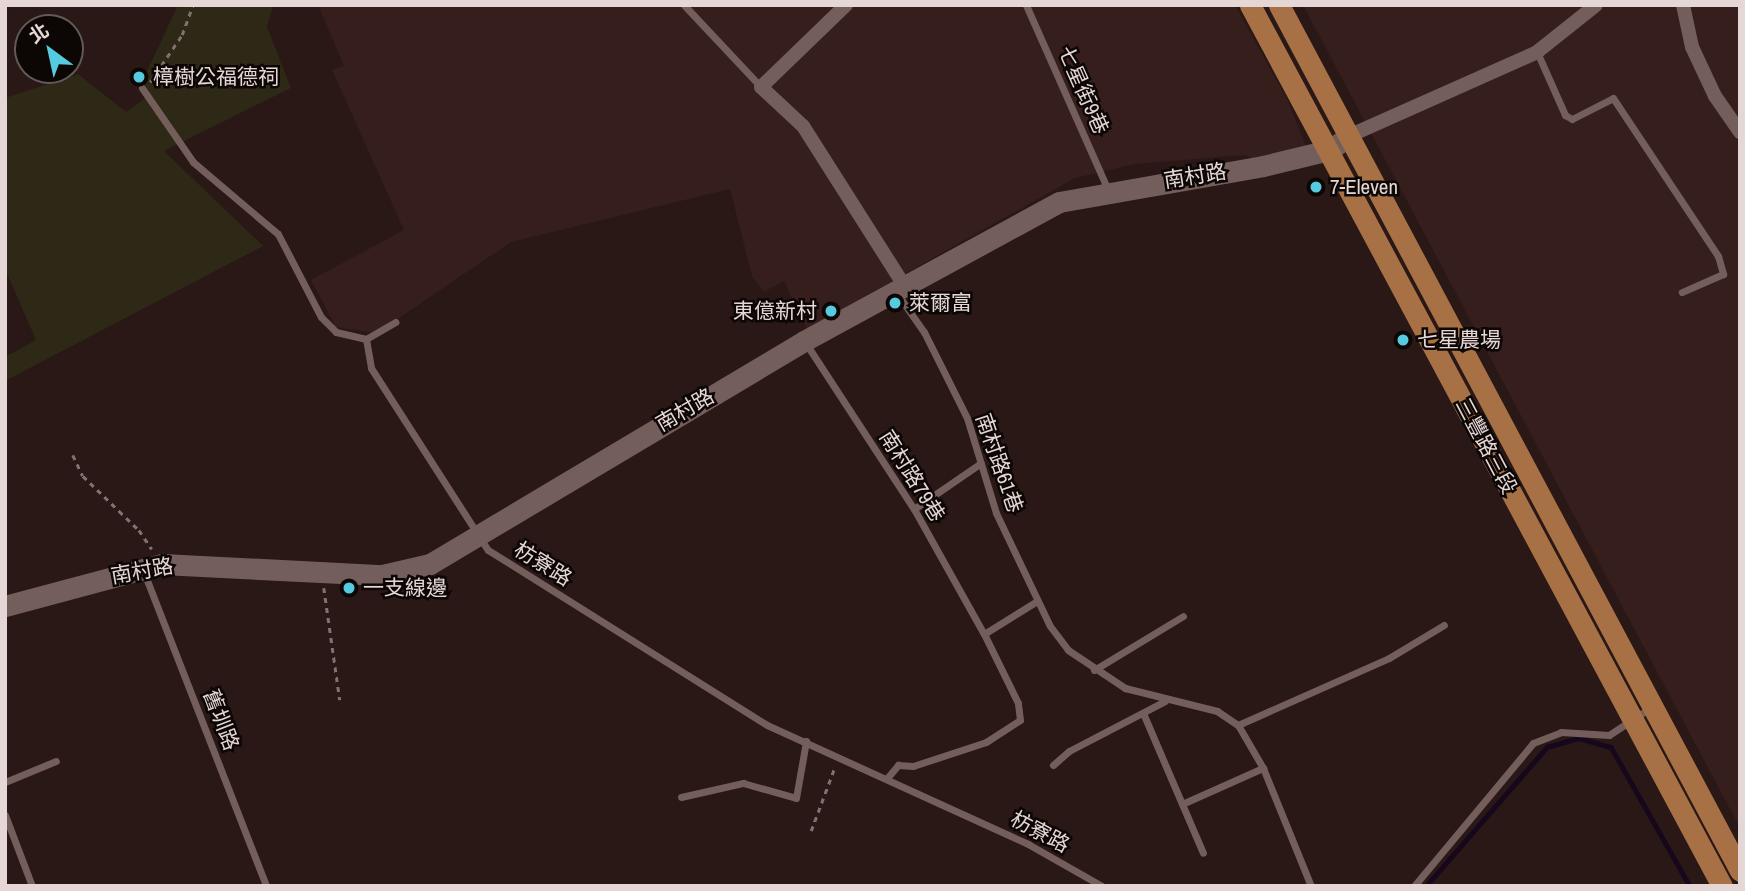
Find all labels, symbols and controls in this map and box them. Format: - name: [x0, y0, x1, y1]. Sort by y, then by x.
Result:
- north arrow: [14, 14, 84, 84]
- text: 北: [24, 17, 54, 49]
- street label: 七星街9巷: [1052, 42, 1114, 138]
- place label: 樟樹公福德祠: [153, 64, 279, 90]
- marker: 樟樹公福德祠: [131, 69, 147, 85]
- street label: 南村路: [1162, 159, 1228, 193]
- place label: 7-Eleven: [1330, 174, 1398, 200]
- marker: 7-Eleven: [1308, 179, 1324, 195]
- place label: 萊爾富: [909, 290, 972, 316]
- marker: 萊爾富: [887, 295, 903, 311]
- place label: 東億新村: [733, 298, 817, 324]
- marker: 東億新村: [823, 303, 839, 319]
- place label: 七星農場: [1417, 327, 1501, 353]
- marker: 七星農場: [1395, 332, 1411, 348]
- street label: 南村路: [651, 383, 719, 437]
- street label: 三豐路三段: [1450, 394, 1522, 498]
- street label: 南村路61巷: [970, 410, 1028, 516]
- street label: 南村路79巷: [874, 426, 950, 526]
- street label: 枋寮路: [510, 537, 576, 591]
- street label: 南村路: [109, 553, 175, 589]
- place label: 一支線邊: [363, 575, 447, 601]
- marker: 一支線邊: [341, 580, 357, 596]
- street label: 舊圳路: [198, 686, 244, 754]
- street label: 枋寮路: [1006, 806, 1074, 858]

